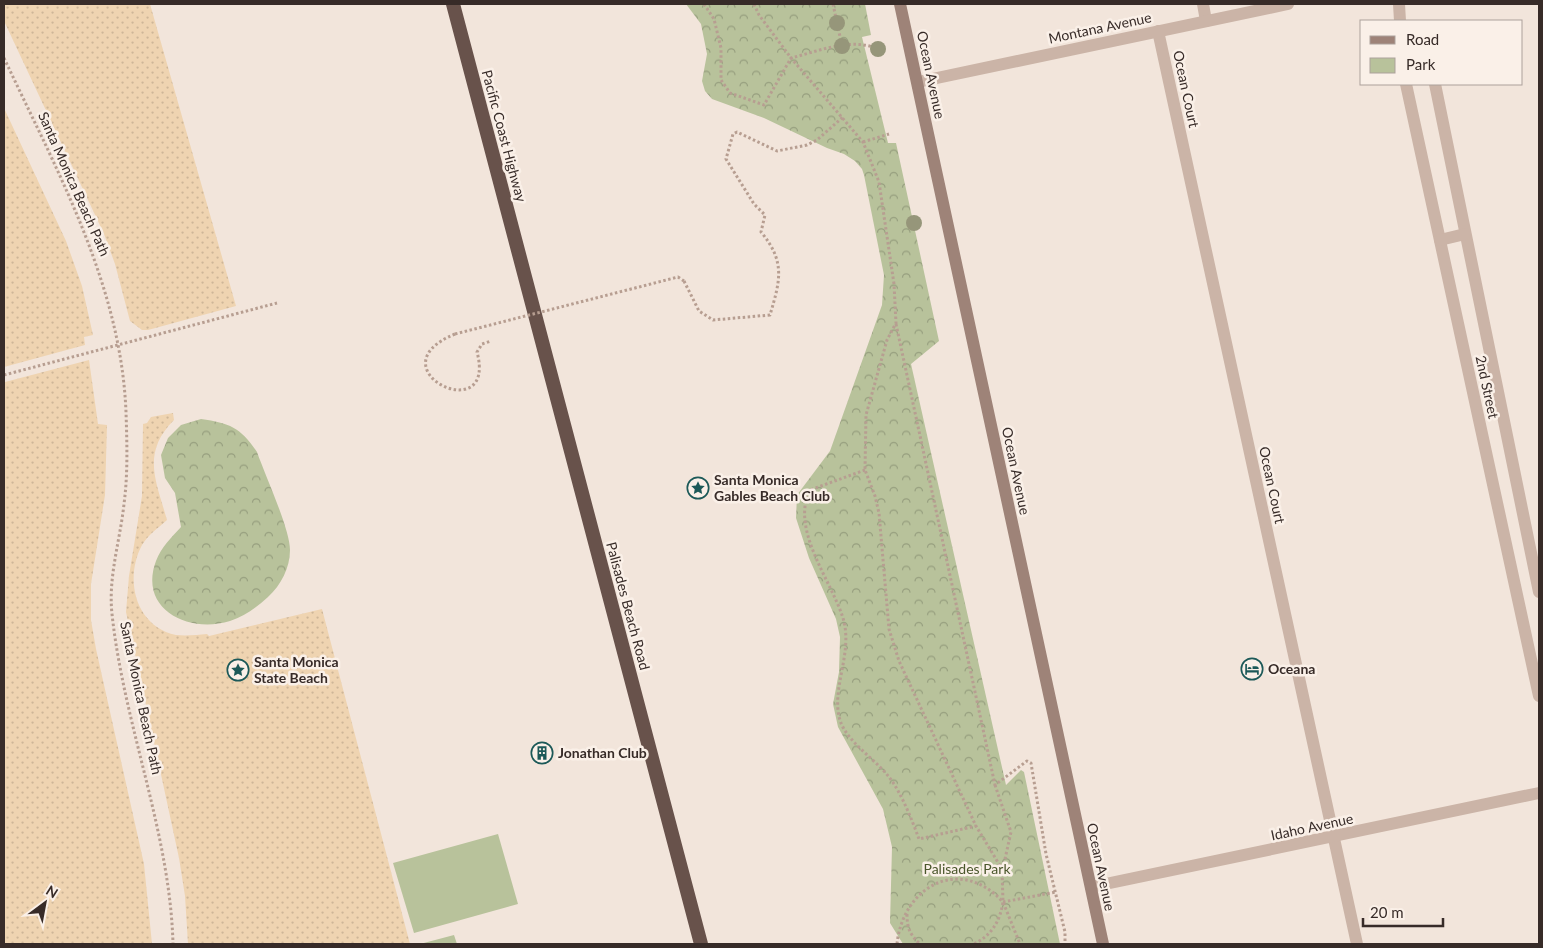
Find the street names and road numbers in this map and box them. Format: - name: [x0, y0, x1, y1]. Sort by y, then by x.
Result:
- street label: Montana Avenue: [1047, 8, 1153, 47]
- street label: Ocean Avenue: [914, 29, 949, 120]
- street label: Ocean Court: [1170, 49, 1203, 129]
- street label: Pacific Coast Highway: [479, 68, 531, 205]
- street label: Santa Monica Beach Path: [35, 109, 114, 259]
- street label: 2nd Street: [1472, 354, 1502, 420]
- street label: Ocean Avenue: [999, 425, 1034, 516]
- street label: Ocean Court: [1256, 445, 1289, 525]
- street label: Palisades Beach Road: [603, 540, 654, 672]
- street label: Santa Monica Beach Path: [117, 620, 166, 776]
- street label: Idaho Avenue: [1269, 809, 1355, 844]
- street label: Ocean Avenue: [1084, 821, 1119, 912]

